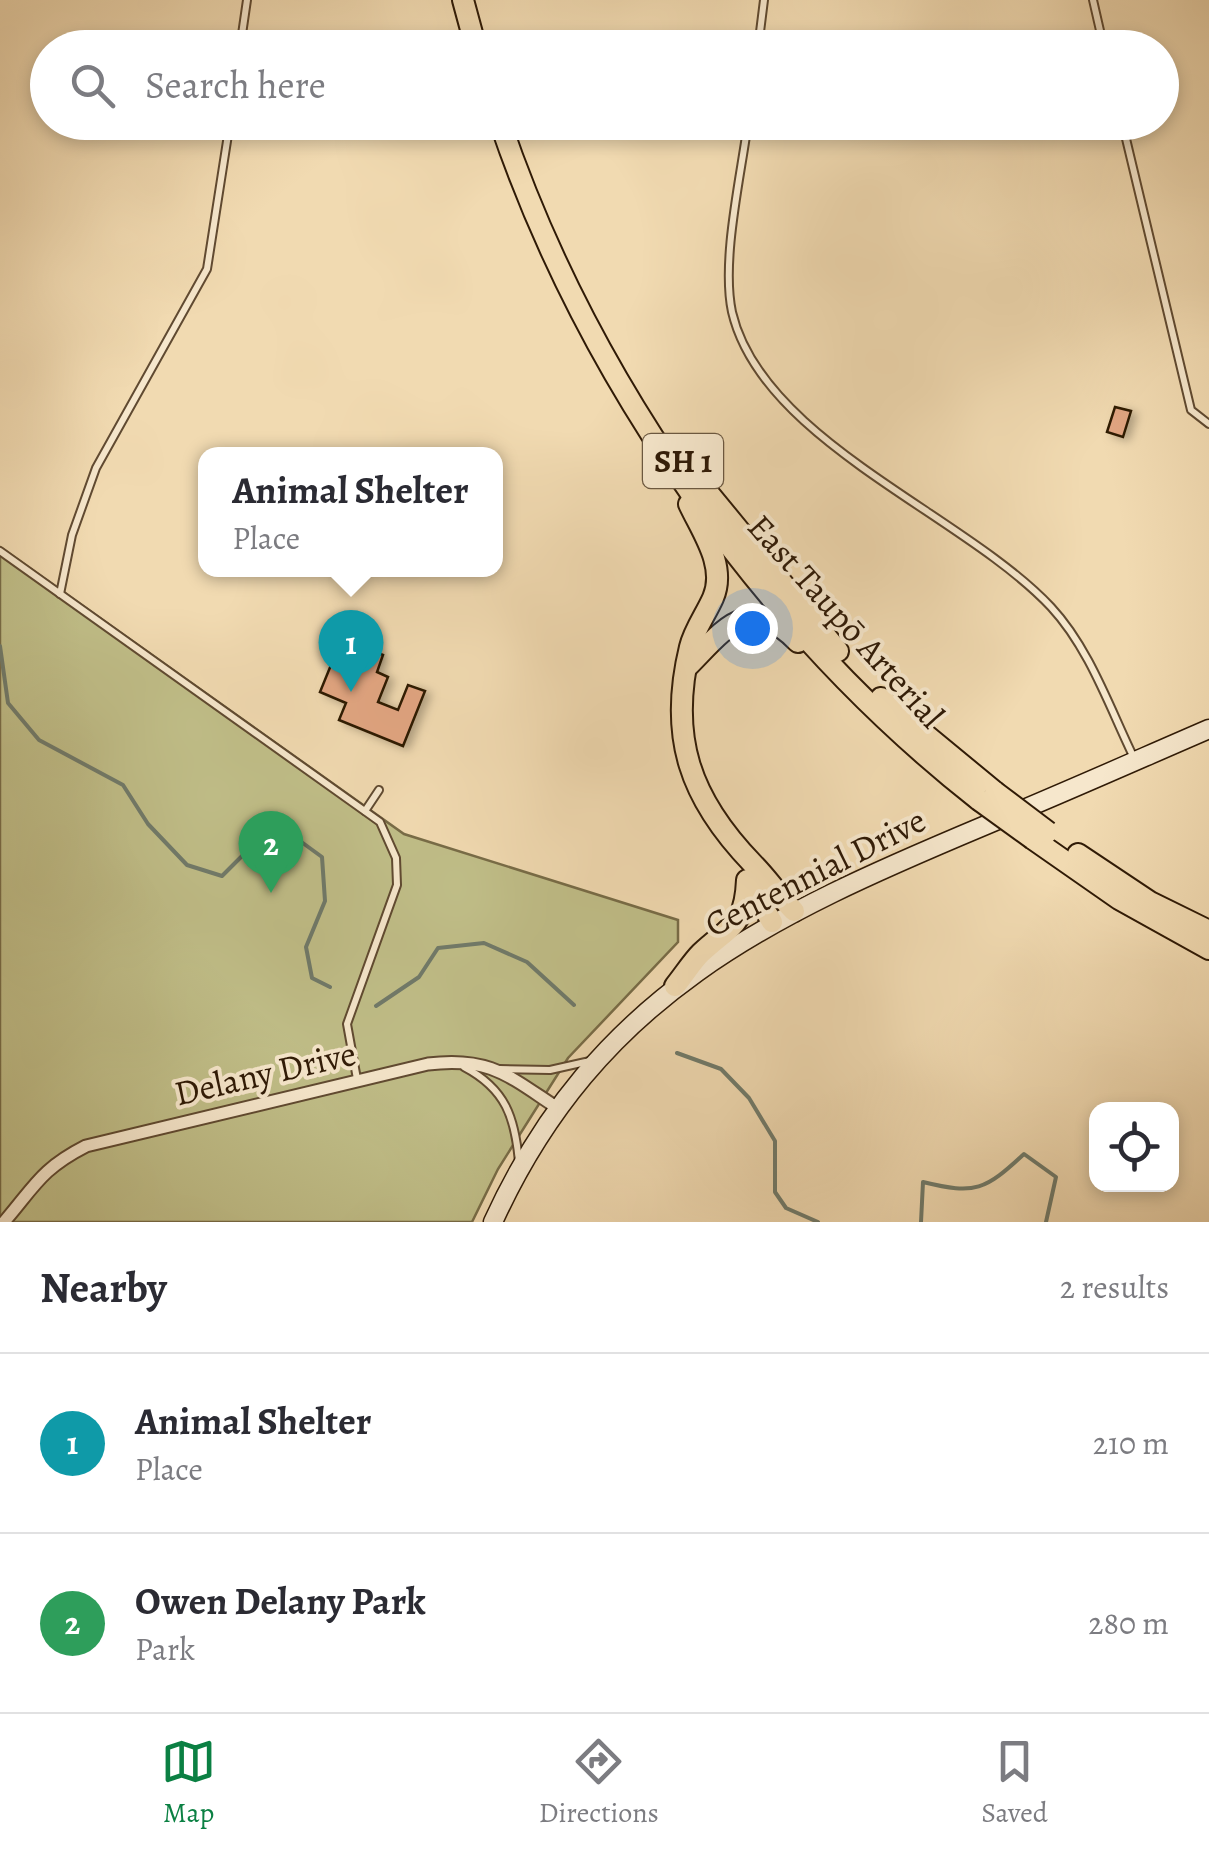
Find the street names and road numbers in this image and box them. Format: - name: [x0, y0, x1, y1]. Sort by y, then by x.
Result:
- road number: SH 1: [643, 434, 723, 488]
- street label: East Taupō Arterial: [737, 504, 955, 738]
- street label: Centennial Drive: [696, 796, 934, 948]
- street label: Delany Drive: [170, 1029, 360, 1117]

